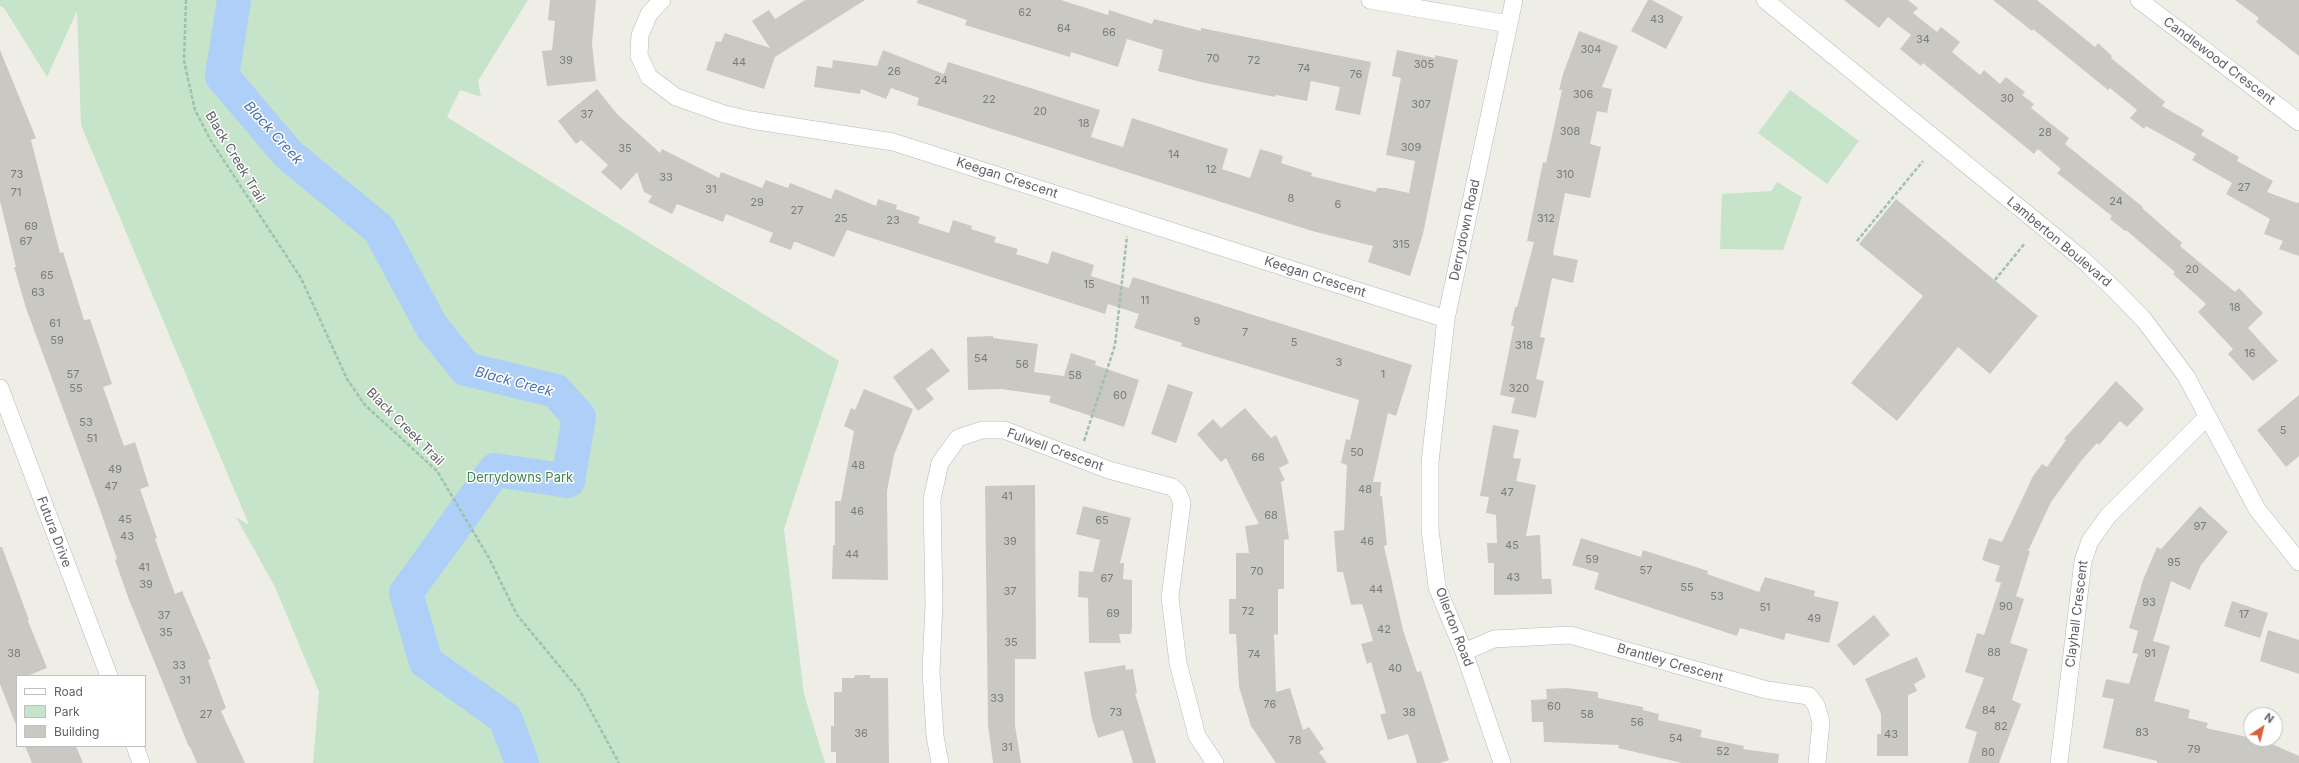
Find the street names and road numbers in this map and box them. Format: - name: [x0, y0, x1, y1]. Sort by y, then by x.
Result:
- street label: Candlewood Crescent: [2160, 14, 2278, 108]
- street label: Black Creek Trail: [202, 109, 268, 205]
- street label: Keegan Crescent: [954, 154, 1060, 202]
- street label: Derrydown Road: [1447, 178, 1483, 282]
- street label: Lamberton Boulevard: [2004, 194, 2114, 290]
- street label: Keegan Crescent: [1262, 253, 1368, 301]
- street label: Black Creek Trail: [363, 385, 447, 469]
- street label: Fulwell Crescent: [1005, 425, 1105, 475]
- street label: Futura Drive: [33, 494, 75, 570]
- street label: Clayhall Crescent: [2063, 560, 2091, 668]
- street label: Ollerton Road: [1432, 585, 1476, 669]
- street label: Brantley Crescent: [1615, 640, 1725, 686]

